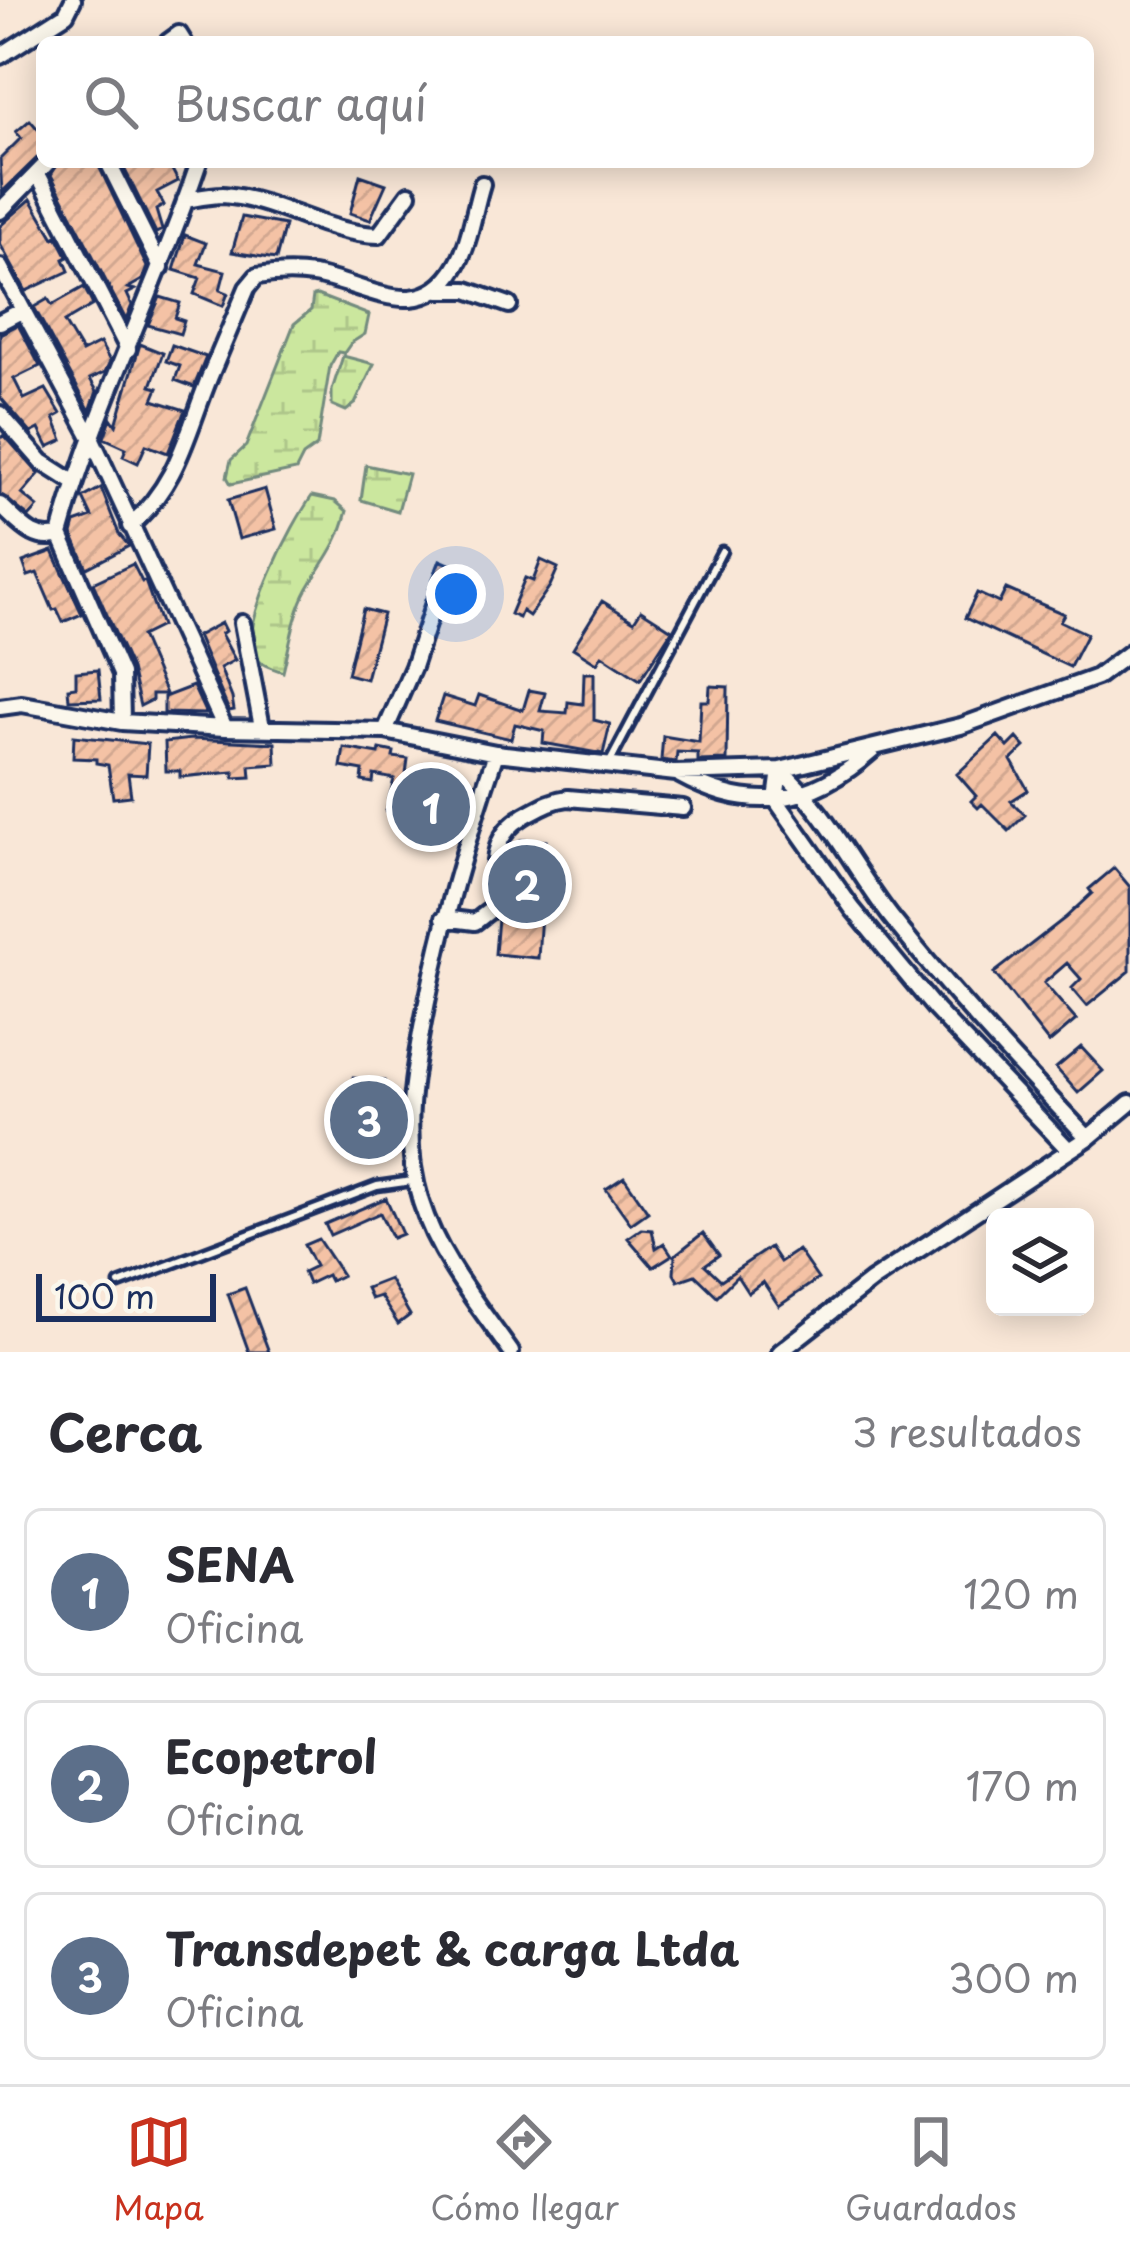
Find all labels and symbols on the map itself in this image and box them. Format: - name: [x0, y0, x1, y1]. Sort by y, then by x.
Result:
- your location: [426, 564, 486, 624]
- pin: 1: [392, 762, 470, 852]
- pin: 2: [488, 839, 566, 929]
- pin: 3: [330, 1075, 408, 1165]
- scale bar: [36, 1268, 216, 1321]

